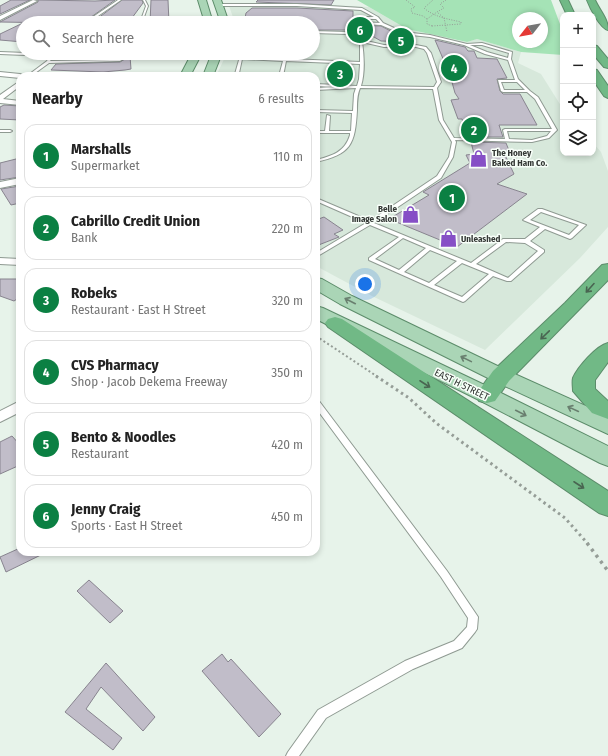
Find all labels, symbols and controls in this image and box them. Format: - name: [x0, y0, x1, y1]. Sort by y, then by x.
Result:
- north arrow: [512, 12, 548, 48]
- map controls: [560, 12, 596, 156]
- button: +: [560, 12, 596, 48]
- pin: 6: [347, 15, 373, 45]
- search box: [16, 16, 320, 60]
- pin: 5: [388, 26, 414, 56]
- icon: search: [30, 27, 52, 49]
- text: Search here: [62, 29, 134, 47]
- button: −: [560, 48, 596, 84]
- pin: 4: [441, 53, 467, 83]
- pin: 3: [327, 59, 353, 89]
- button: locate: [560, 84, 596, 120]
- text: Nearby: [32, 88, 83, 109]
- text: 6 results: [258, 91, 304, 106]
- pin: 2: [461, 115, 487, 145]
- button: layers: [560, 120, 596, 156]
- text: Marshalls: [71, 140, 131, 158]
- shop icon: The Honey Baked Ham Co.: [469, 148, 489, 168]
- place label: The Honey Baked Ham Co.: [492, 148, 547, 168]
- text: 1: [43, 149, 49, 164]
- text: 110 m: [273, 149, 303, 164]
- text: Supermarket: [71, 158, 140, 173]
- pin: 1: [439, 183, 465, 213]
- place label: Belle Image Salon: [352, 204, 397, 224]
- shop icon: Belle Image Salon: [400, 204, 420, 224]
- text: Cabrillo Credit Union: [71, 212, 200, 230]
- text: 2: [43, 221, 49, 236]
- text: 220 m: [272, 221, 303, 236]
- shop icon: Unleashed: [438, 229, 458, 249]
- text: Bank: [71, 230, 97, 245]
- place label: Unleashed: [461, 234, 501, 244]
- your location: [355, 274, 375, 294]
- one-way arrow: [586, 283, 595, 293]
- text: Robeks: [71, 284, 117, 302]
- text: 3: [43, 293, 49, 308]
- text: 320 m: [272, 293, 303, 308]
- one-way arrow: [344, 297, 356, 305]
- text: Restaurant · East H Street: [71, 302, 206, 317]
- one-way arrow: [540, 330, 550, 340]
- one-way arrow: [461, 355, 473, 362]
- text: CVS Pharmacy: [71, 356, 159, 374]
- text: 4: [43, 365, 49, 380]
- text: 350 m: [271, 365, 303, 380]
- street label: EAST H STREET: [432, 367, 491, 403]
- text: Shop · Jacob Dekema Freeway: [71, 374, 227, 389]
- one-way arrow: [420, 380, 431, 388]
- one-way arrow: [567, 405, 579, 412]
- one-way arrow: [515, 410, 527, 417]
- text: Bento & Noodles: [71, 428, 176, 446]
- text: 5: [43, 437, 49, 452]
- text: 420 m: [271, 437, 303, 452]
- text: Restaurant: [71, 446, 129, 461]
- one-way arrow: [573, 481, 584, 489]
- text: Jenny Craig: [71, 500, 140, 518]
- text: 6: [43, 509, 49, 524]
- text: 450 m: [271, 509, 303, 524]
- text: Sports · East H Street: [71, 518, 182, 533]

